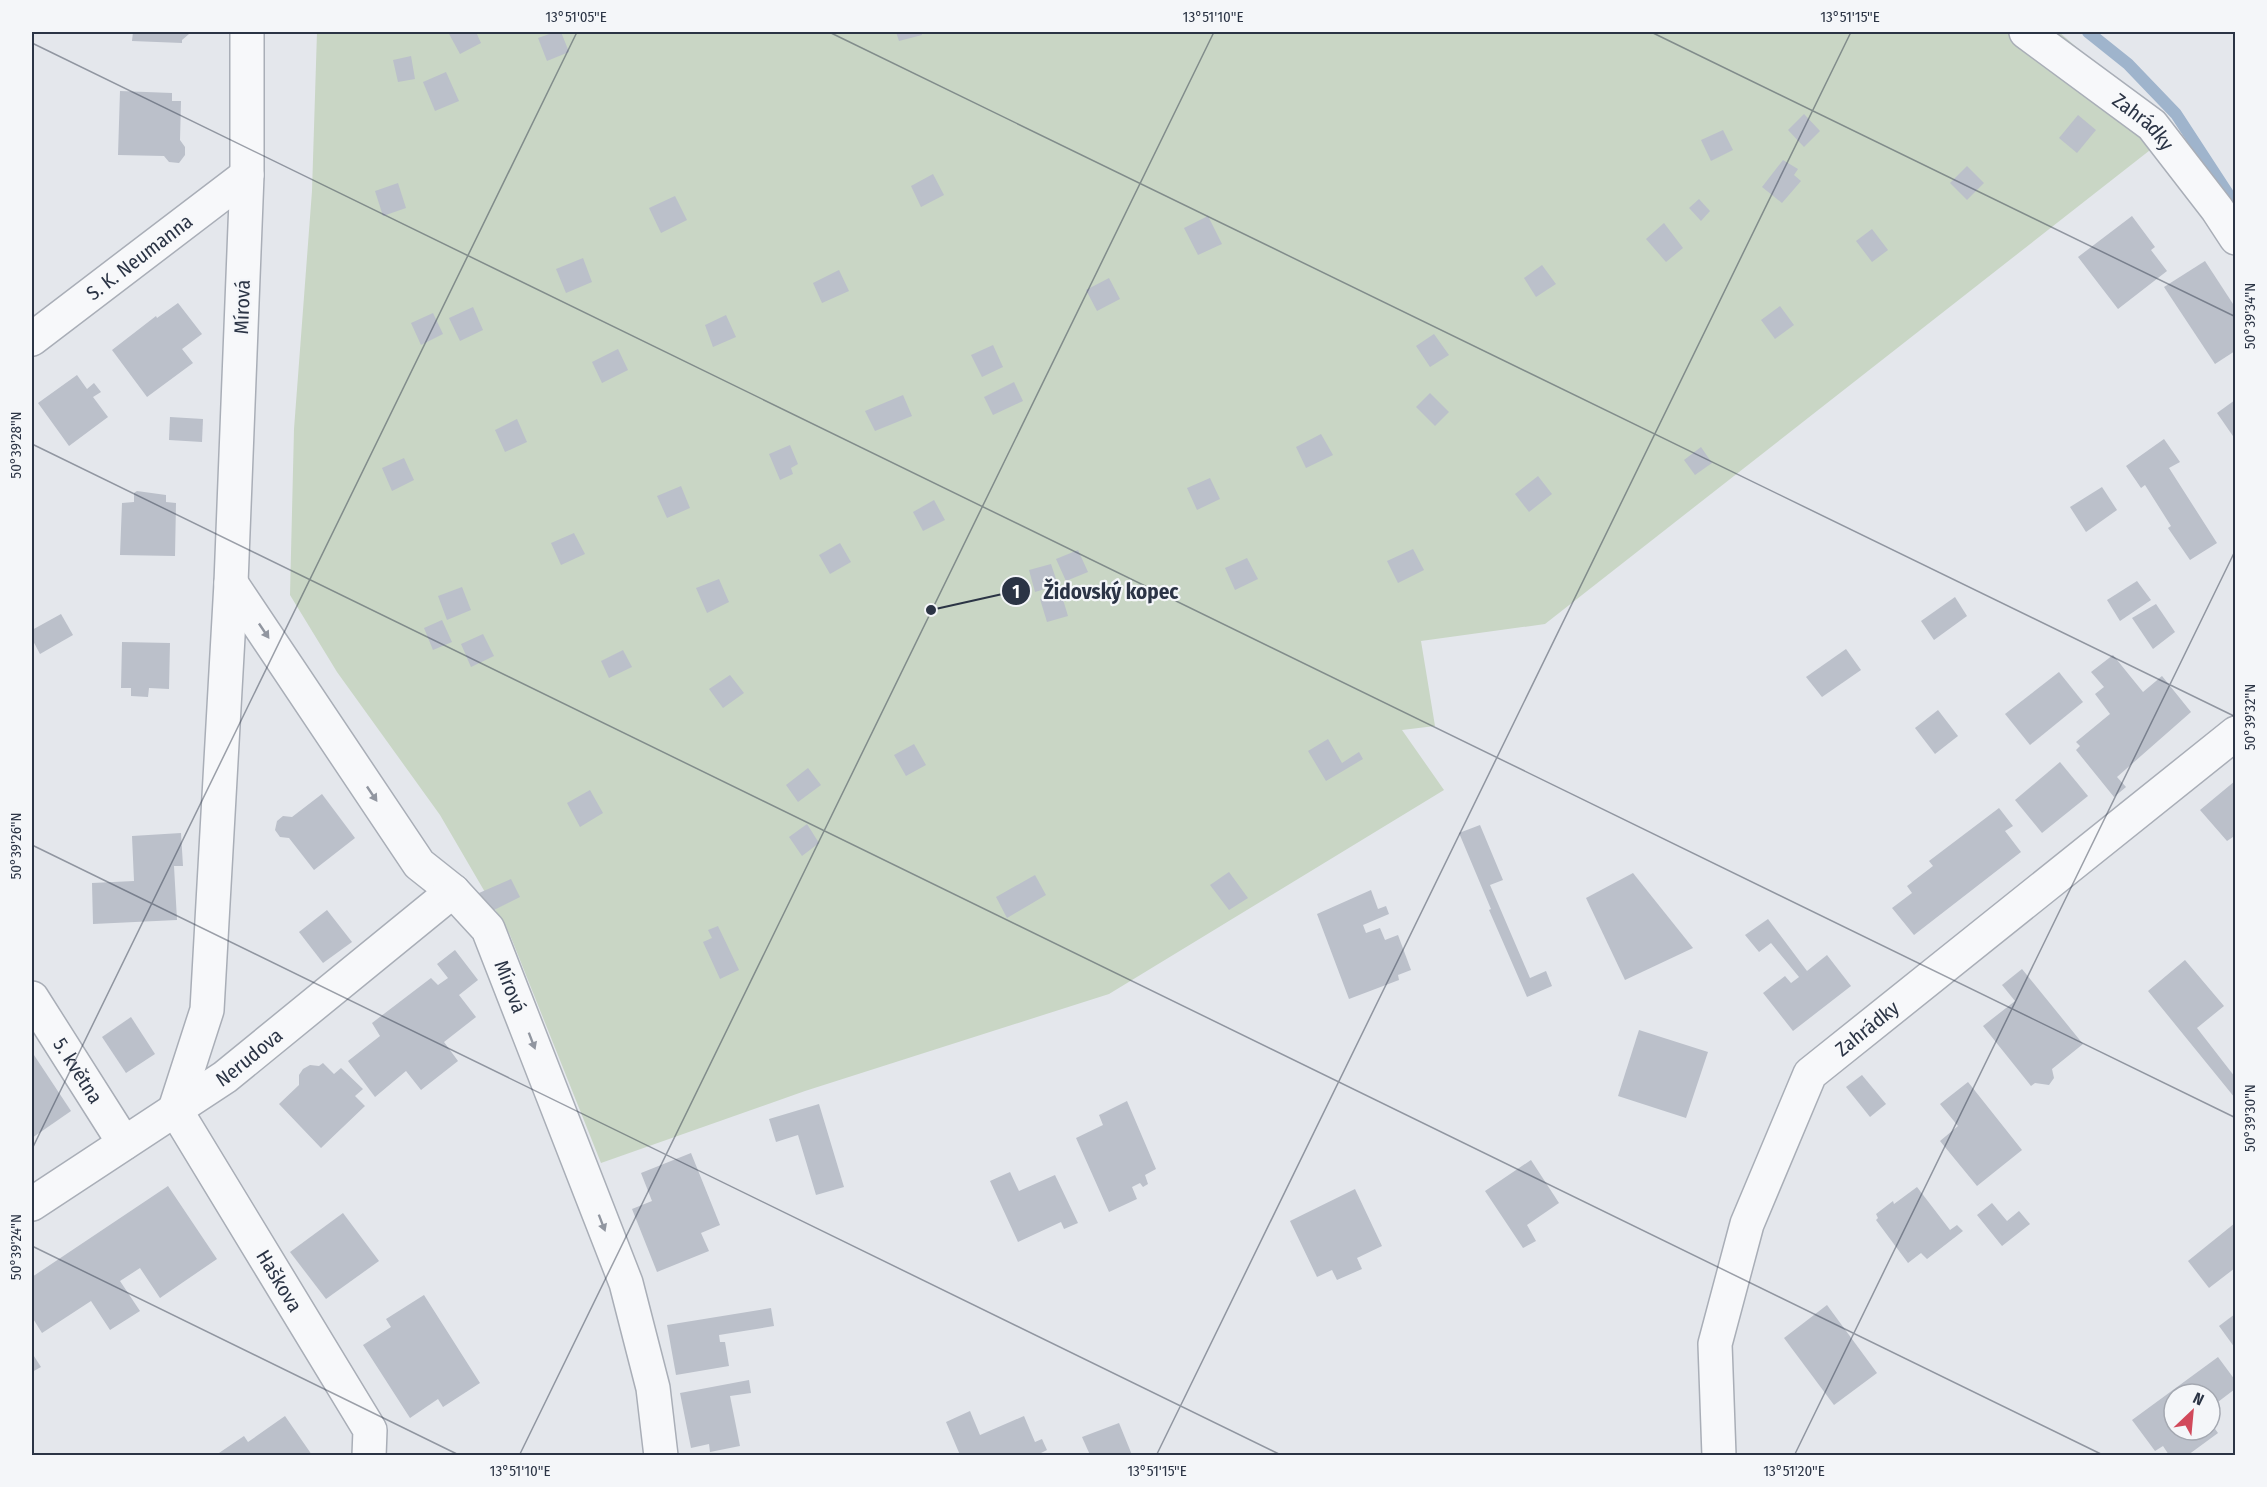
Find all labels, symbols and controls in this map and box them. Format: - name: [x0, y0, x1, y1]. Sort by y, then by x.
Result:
- text: 13°51'05"E: [545, 8, 607, 26]
- text: 13°51'10"E: [1183, 8, 1243, 26]
- text: 13°51'15"E: [1820, 8, 1880, 26]
- street label: Zahrádky: [2108, 88, 2179, 155]
- street label: S. K. Neumanna: [82, 209, 197, 305]
- street label: Mírová: [229, 279, 255, 335]
- text: 50°39'34"N: [2241, 283, 2259, 349]
- text: 50°39'28"N: [7, 411, 25, 479]
- callout: Židovský kopec: [1001, 572, 1190, 611]
- text: Židovský kopec: [1043, 578, 1179, 605]
- text: 1: [1012, 581, 1020, 603]
- one-way arrow: [258, 623, 270, 639]
- text: 50°39'32"N: [2241, 684, 2259, 750]
- one-way arrow: [366, 785, 378, 801]
- text: 50°39'26"N: [7, 812, 25, 880]
- street label: Mírová: [489, 957, 532, 1016]
- street label: Zahrádky: [1830, 996, 1904, 1061]
- street label: Nerudova: [211, 1023, 287, 1092]
- one-way arrow: [527, 1032, 537, 1050]
- street label: 5. května: [48, 1033, 108, 1108]
- text: 50°39'30"N: [2241, 1084, 2259, 1152]
- text: 50°39'24"N: [7, 1214, 25, 1280]
- one-way arrow: [598, 1214, 608, 1232]
- street label: Haškova: [251, 1245, 307, 1316]
- north arrow: [2162, 1382, 2222, 1442]
- text: N: [2190, 1388, 2207, 1410]
- text: 13°51'10"E: [490, 1462, 550, 1480]
- text: 13°51'15"E: [1127, 1462, 1187, 1480]
- text: 13°51'20"E: [1763, 1462, 1825, 1480]

